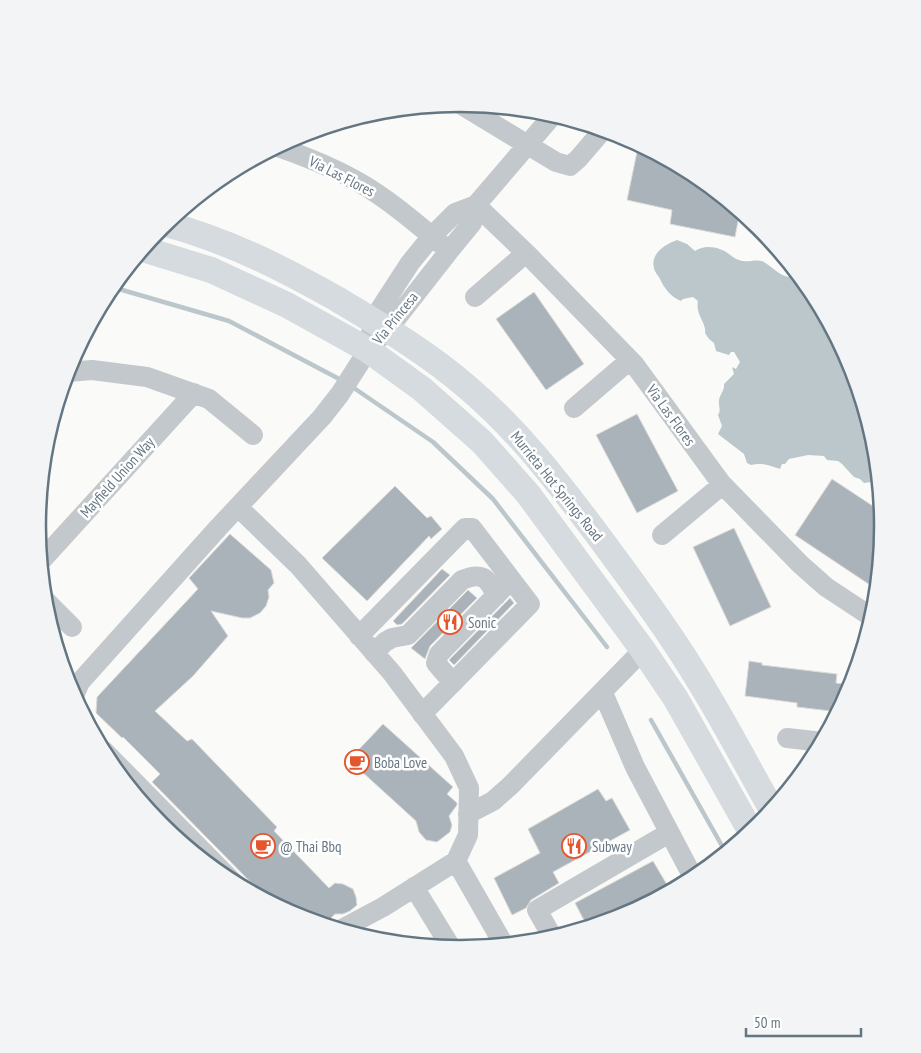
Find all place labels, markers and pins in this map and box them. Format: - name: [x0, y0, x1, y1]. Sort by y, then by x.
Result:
- restaurant icon: Sonic: [437, 609, 463, 635]
- place label: Sonic: [468, 613, 497, 632]
- cafe icon: Boba Love: [344, 749, 370, 775]
- place label: Boba Love: [374, 753, 427, 772]
- cafe icon: @ Thai Bbq: [250, 833, 276, 859]
- restaurant icon: Subway: [561, 833, 587, 859]
- place label: @ Thai Bbq: [280, 837, 341, 856]
- place label: Subway: [592, 837, 632, 856]

